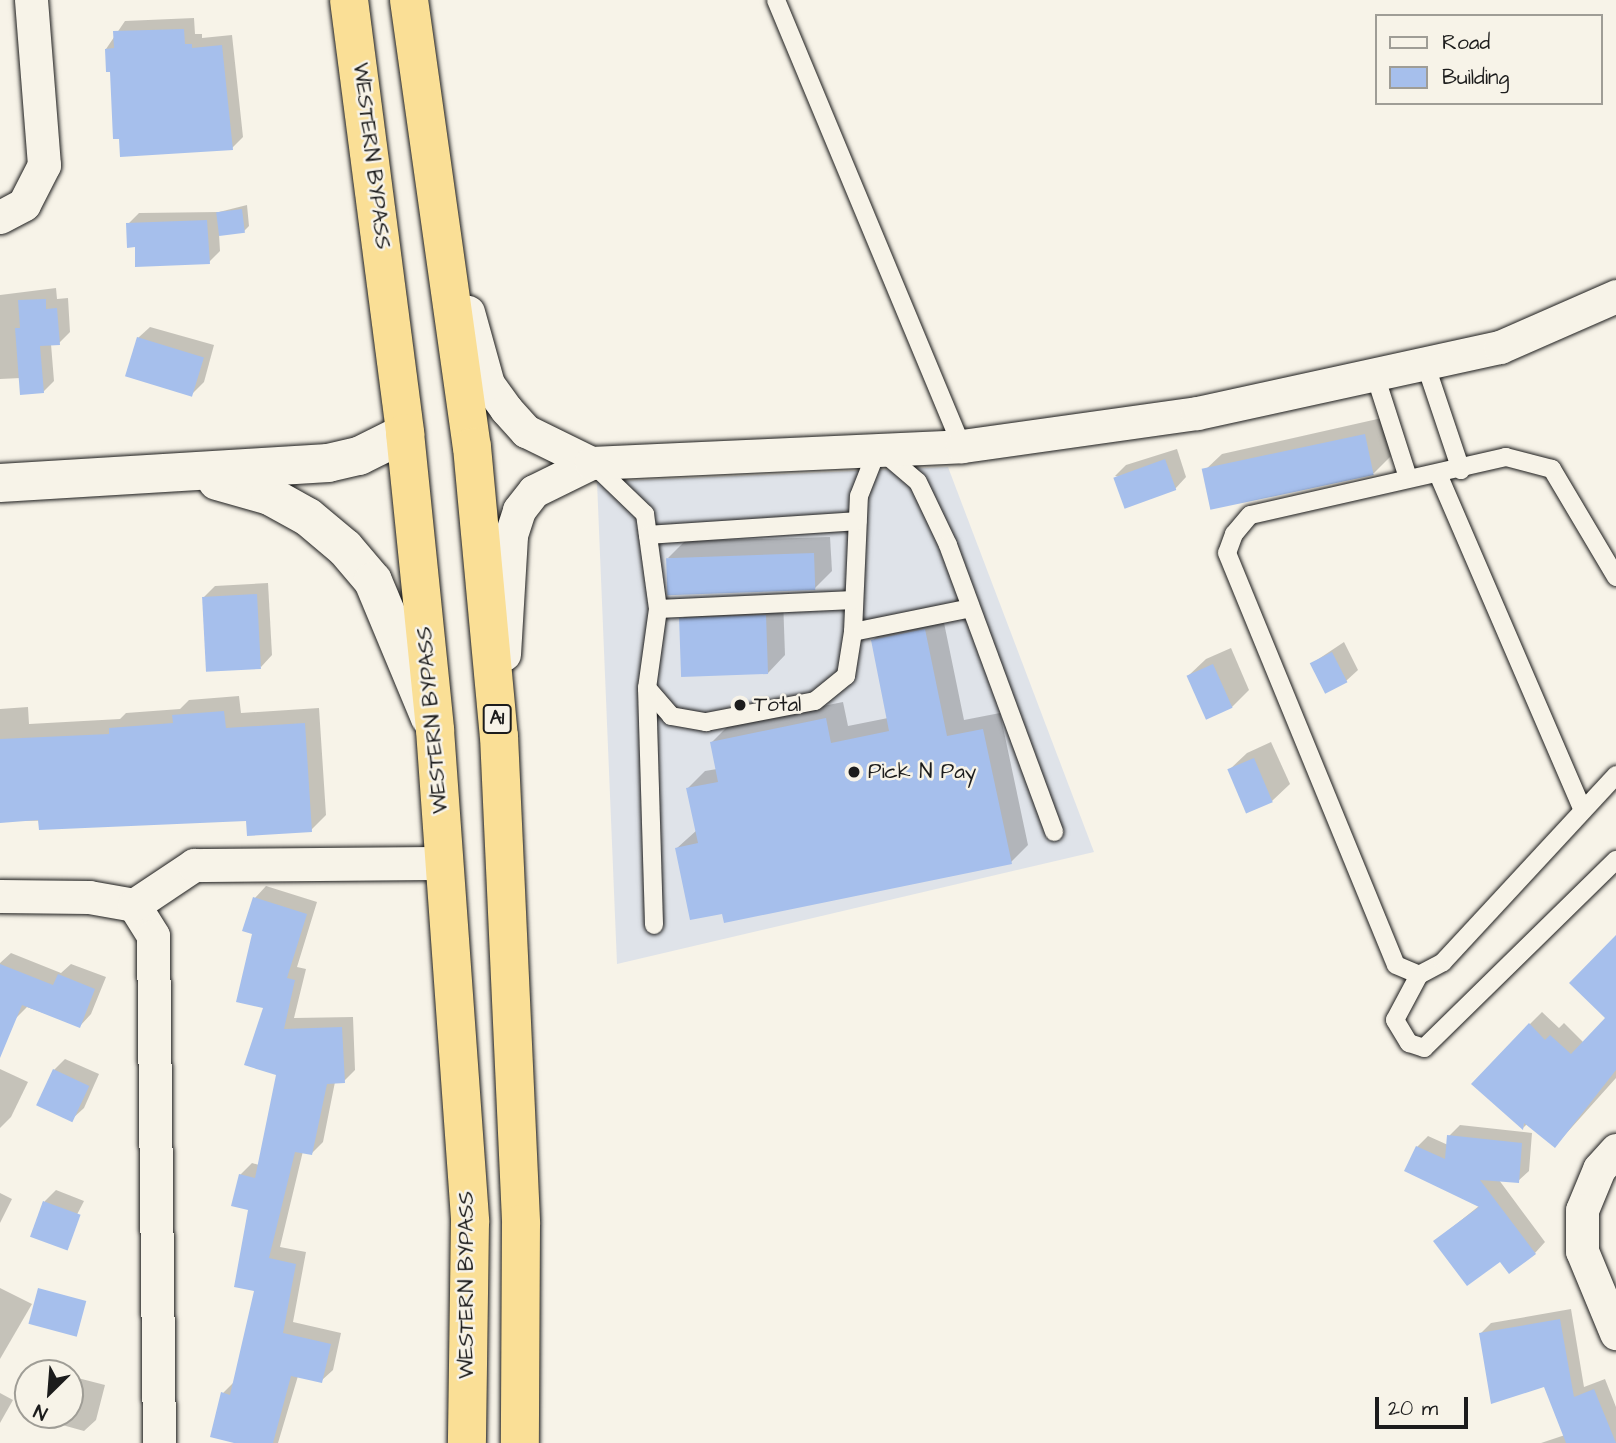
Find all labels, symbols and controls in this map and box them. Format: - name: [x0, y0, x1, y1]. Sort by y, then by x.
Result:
- legend: [1374, 14, 1602, 105]
- text: Road: [1442, 28, 1490, 57]
- street label: WESTERN BYPASS: [347, 61, 395, 251]
- text: Building: [1442, 63, 1509, 92]
- street label: WESTERN BYPASS: [412, 625, 454, 815]
- place label: Total: [754, 692, 801, 718]
- marker: Total: [732, 697, 748, 713]
- road number: A1: [481, 704, 513, 734]
- place label: Pick N Pay: [868, 759, 976, 785]
- marker: Pick N Pay: [846, 764, 862, 780]
- street label: WESTERN BYPASS: [454, 1191, 480, 1379]
- north arrow: [14, 1359, 84, 1429]
- scale bar: [1378, 1384, 1471, 1428]
- text: 20 m: [1388, 1394, 1438, 1423]
- text: N: [30, 1397, 52, 1426]

